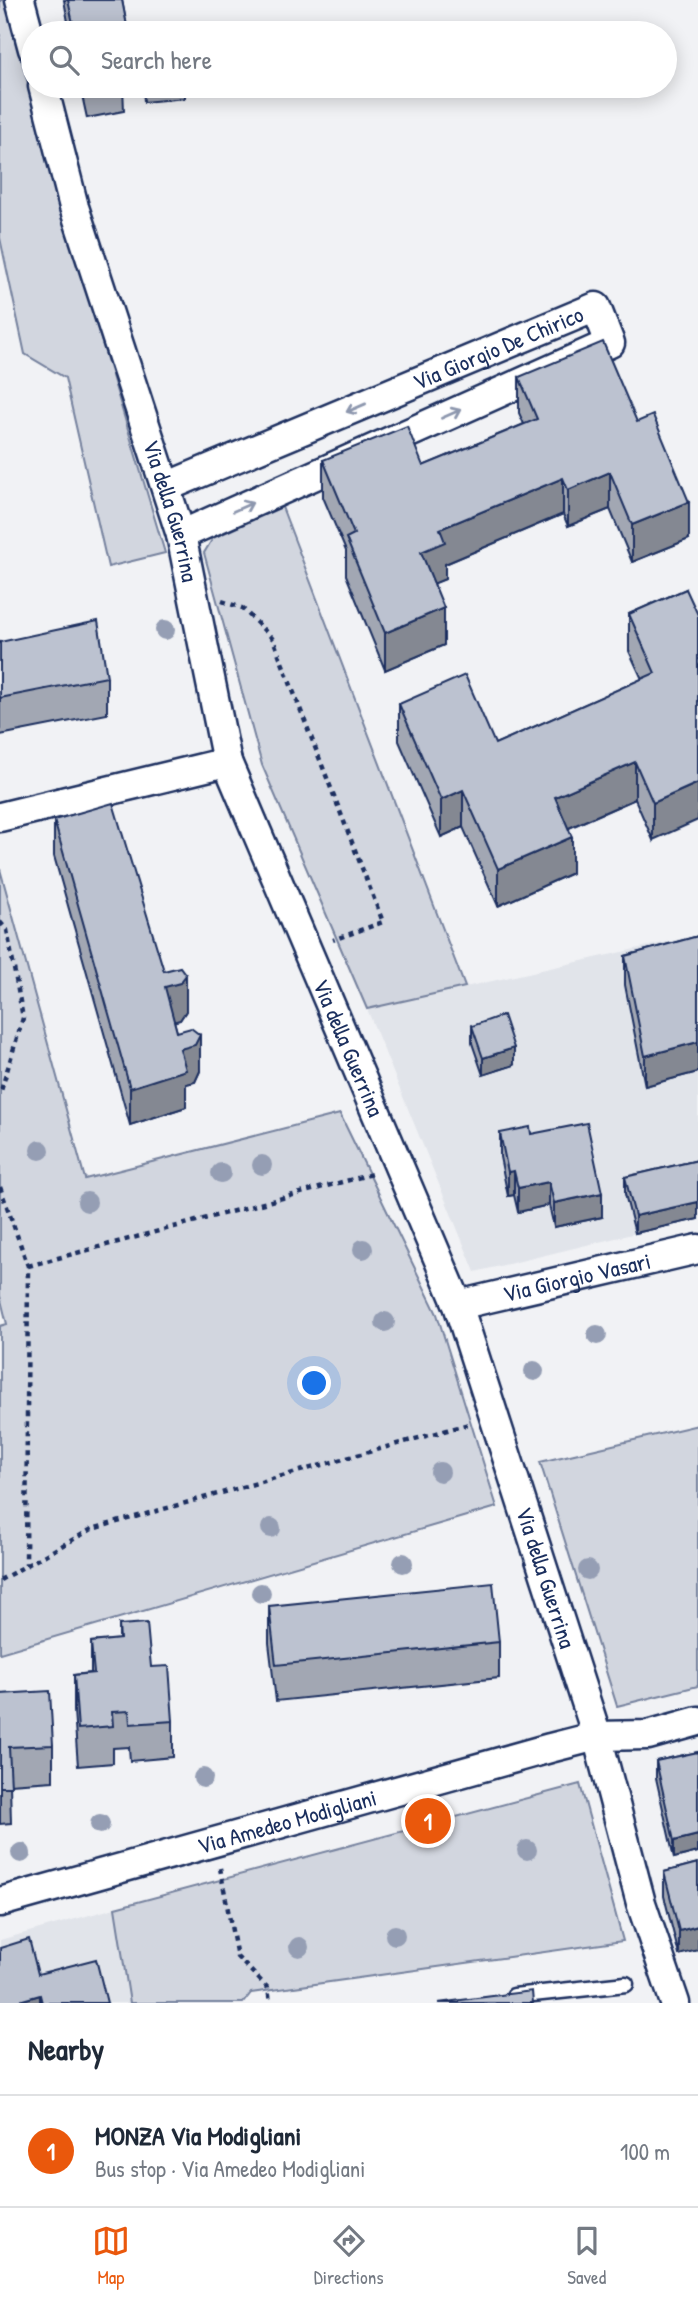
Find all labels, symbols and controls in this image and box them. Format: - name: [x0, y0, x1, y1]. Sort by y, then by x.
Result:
- search box: [21, 21, 677, 98]
- icon: search: [45, 41, 83, 79]
- text: Search here: [101, 42, 212, 77]
- street label: Via Giorgio De Chirico: [408, 298, 588, 397]
- one-way arrow: [345, 402, 367, 415]
- one-way arrow: [440, 407, 461, 420]
- street label: Via della Guerrina: [136, 436, 206, 584]
- one-way arrow: [232, 500, 254, 513]
- street label: Via della Guerrina: [306, 974, 392, 1121]
- street label: Via Giorgio Vasari: [500, 1245, 654, 1309]
- your location: [297, 1366, 331, 1400]
- street label: Via della Guerrina: [509, 1503, 584, 1652]
- street label: Via Amedeo Modigliani: [194, 1781, 380, 1861]
- pin: 1: [405, 1795, 451, 1847]
- text: Nearby: [28, 2029, 104, 2069]
- text: MONZA Via Modigliani: [95, 2118, 301, 2153]
- text: 1: [47, 2136, 55, 2167]
- text: 100 m: [620, 2136, 670, 2167]
- text: Bus stop · Via Amedeo Modigliani: [95, 2153, 365, 2184]
- tab: Map: [92, 2222, 130, 2290]
- tab: Directions: [314, 2222, 384, 2290]
- tab: Saved: [567, 2222, 606, 2290]

